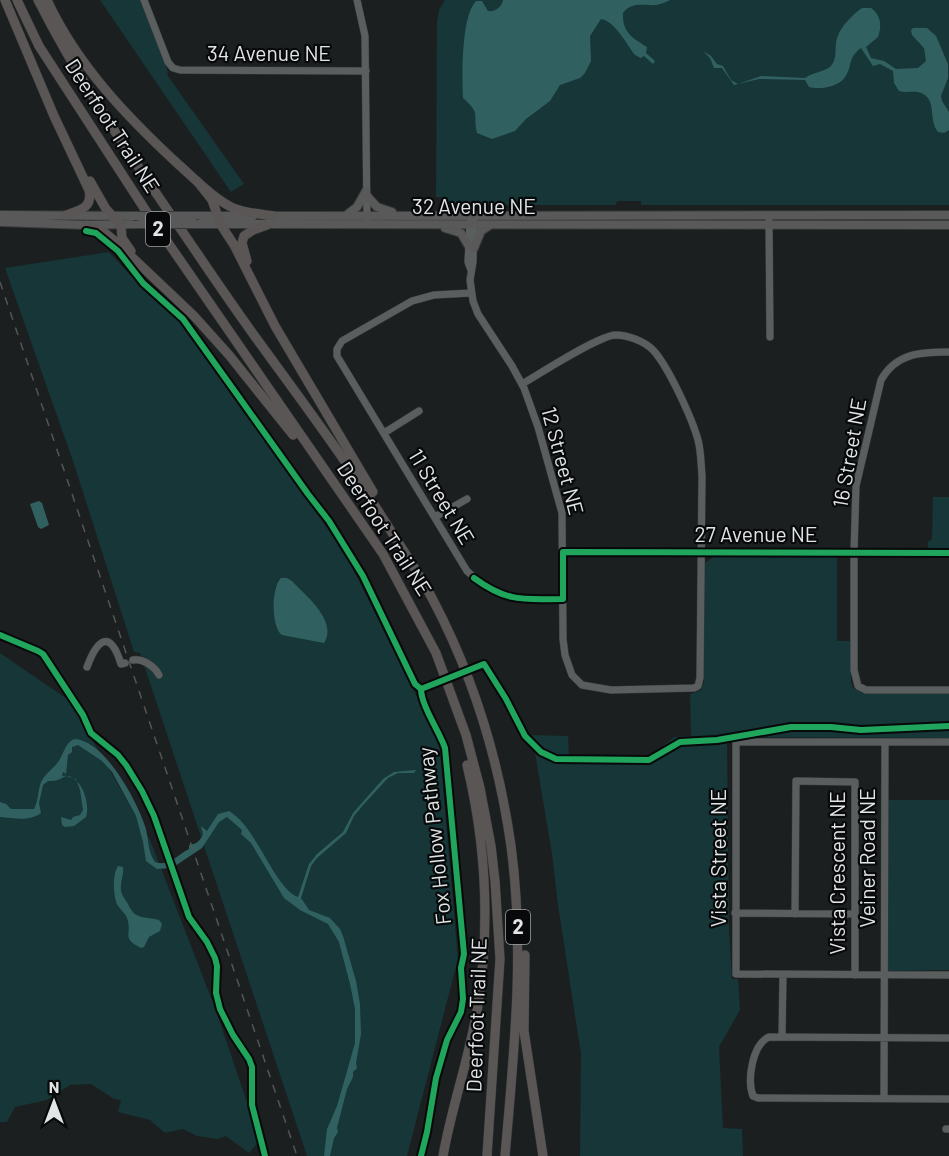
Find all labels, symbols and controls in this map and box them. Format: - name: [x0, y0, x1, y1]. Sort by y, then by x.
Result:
- street label: 34 Avenue NE: [207, 40, 331, 65]
- street label: Deerfoot Trail NE: [61, 54, 166, 197]
- street label: 32 Avenue NE: [412, 193, 536, 218]
- road number: 2: [146, 212, 170, 246]
- street label: 16 Street NE: [827, 396, 870, 509]
- street label: 12 Street NE: [537, 404, 590, 517]
- street label: 11 Street NE: [404, 444, 481, 549]
- street label: Deerfoot Trail NE: [333, 457, 438, 600]
- street label: 27 Avenue NE: [695, 521, 817, 546]
- street label: Fox Hollow Pathway: [412, 746, 455, 926]
- street label: Veiner Road NE: [854, 788, 879, 928]
- street label: Vista Street NE: [705, 789, 730, 927]
- street label: Vista Crescent NE: [824, 791, 849, 955]
- road number: 2: [506, 910, 530, 944]
- street label: Deerfoot Trail NE: [460, 937, 491, 1093]
- north arrow: [24, 1072, 84, 1132]
- text: N: [49, 1077, 59, 1096]

